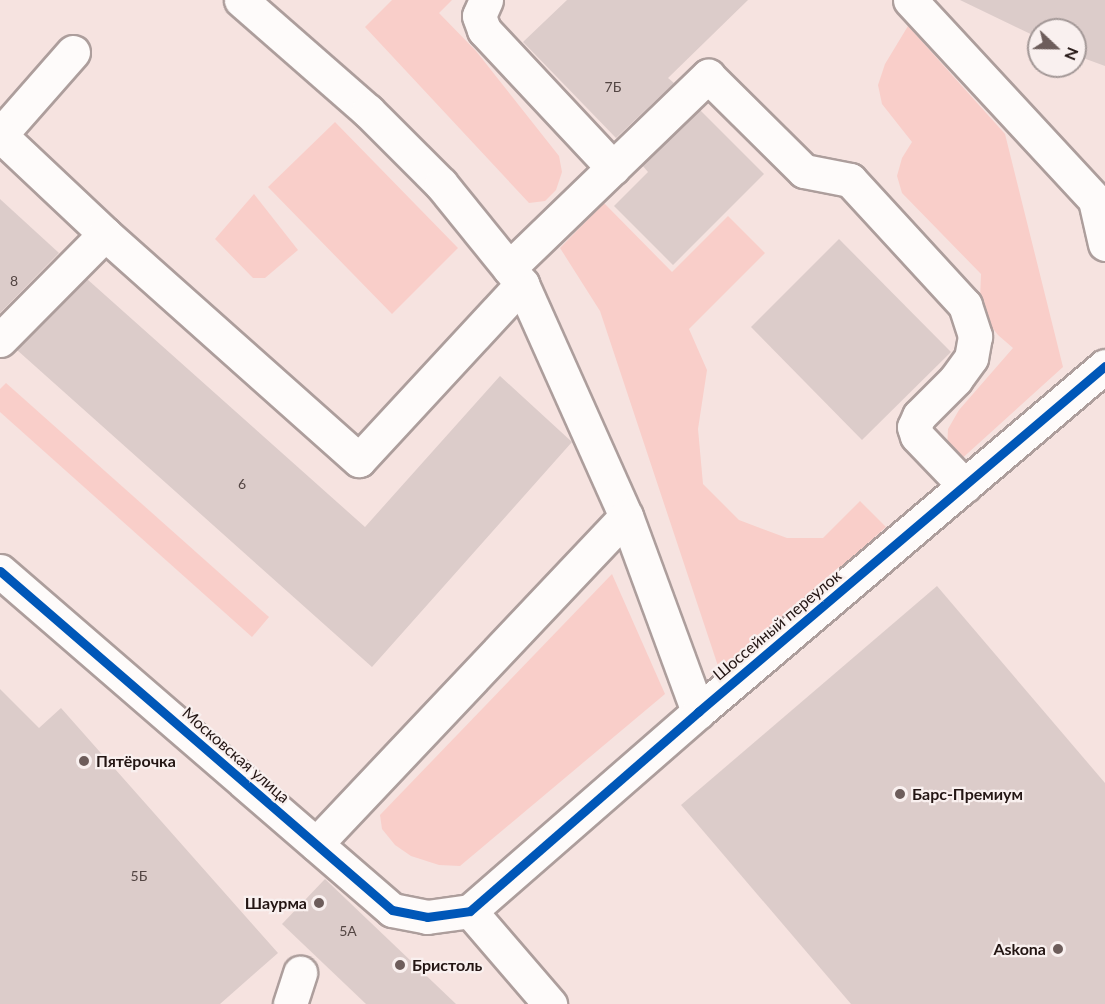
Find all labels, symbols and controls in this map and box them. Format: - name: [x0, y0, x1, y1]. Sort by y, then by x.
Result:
- north arrow: [1027, 18, 1087, 78]
- text: N: [1061, 45, 1083, 63]
- house number: 7Б: [605, 79, 621, 95]
- house number: 8: [10, 273, 18, 289]
- house number: 6: [238, 476, 246, 492]
- street label: Шоссейный переулок: [709, 566, 845, 684]
- street label: Московская улица: [178, 703, 294, 807]
- place label: Пятёрочка: [96, 751, 176, 771]
- marker: Пятёрочка: [77, 754, 91, 768]
- place label: Барс-Премиум: [912, 784, 1023, 804]
- marker: Барс-Премиум: [893, 787, 907, 801]
- house number: 5Б: [131, 868, 147, 884]
- place label: Шаурма: [245, 893, 307, 913]
- marker: Шаурма: [312, 896, 326, 910]
- house number: 5А: [339, 923, 357, 939]
- place label: Askona: [993, 939, 1046, 959]
- marker: Askona: [1051, 942, 1065, 956]
- place label: Бристоль: [412, 955, 482, 975]
- marker: Бристоль: [393, 958, 407, 972]

